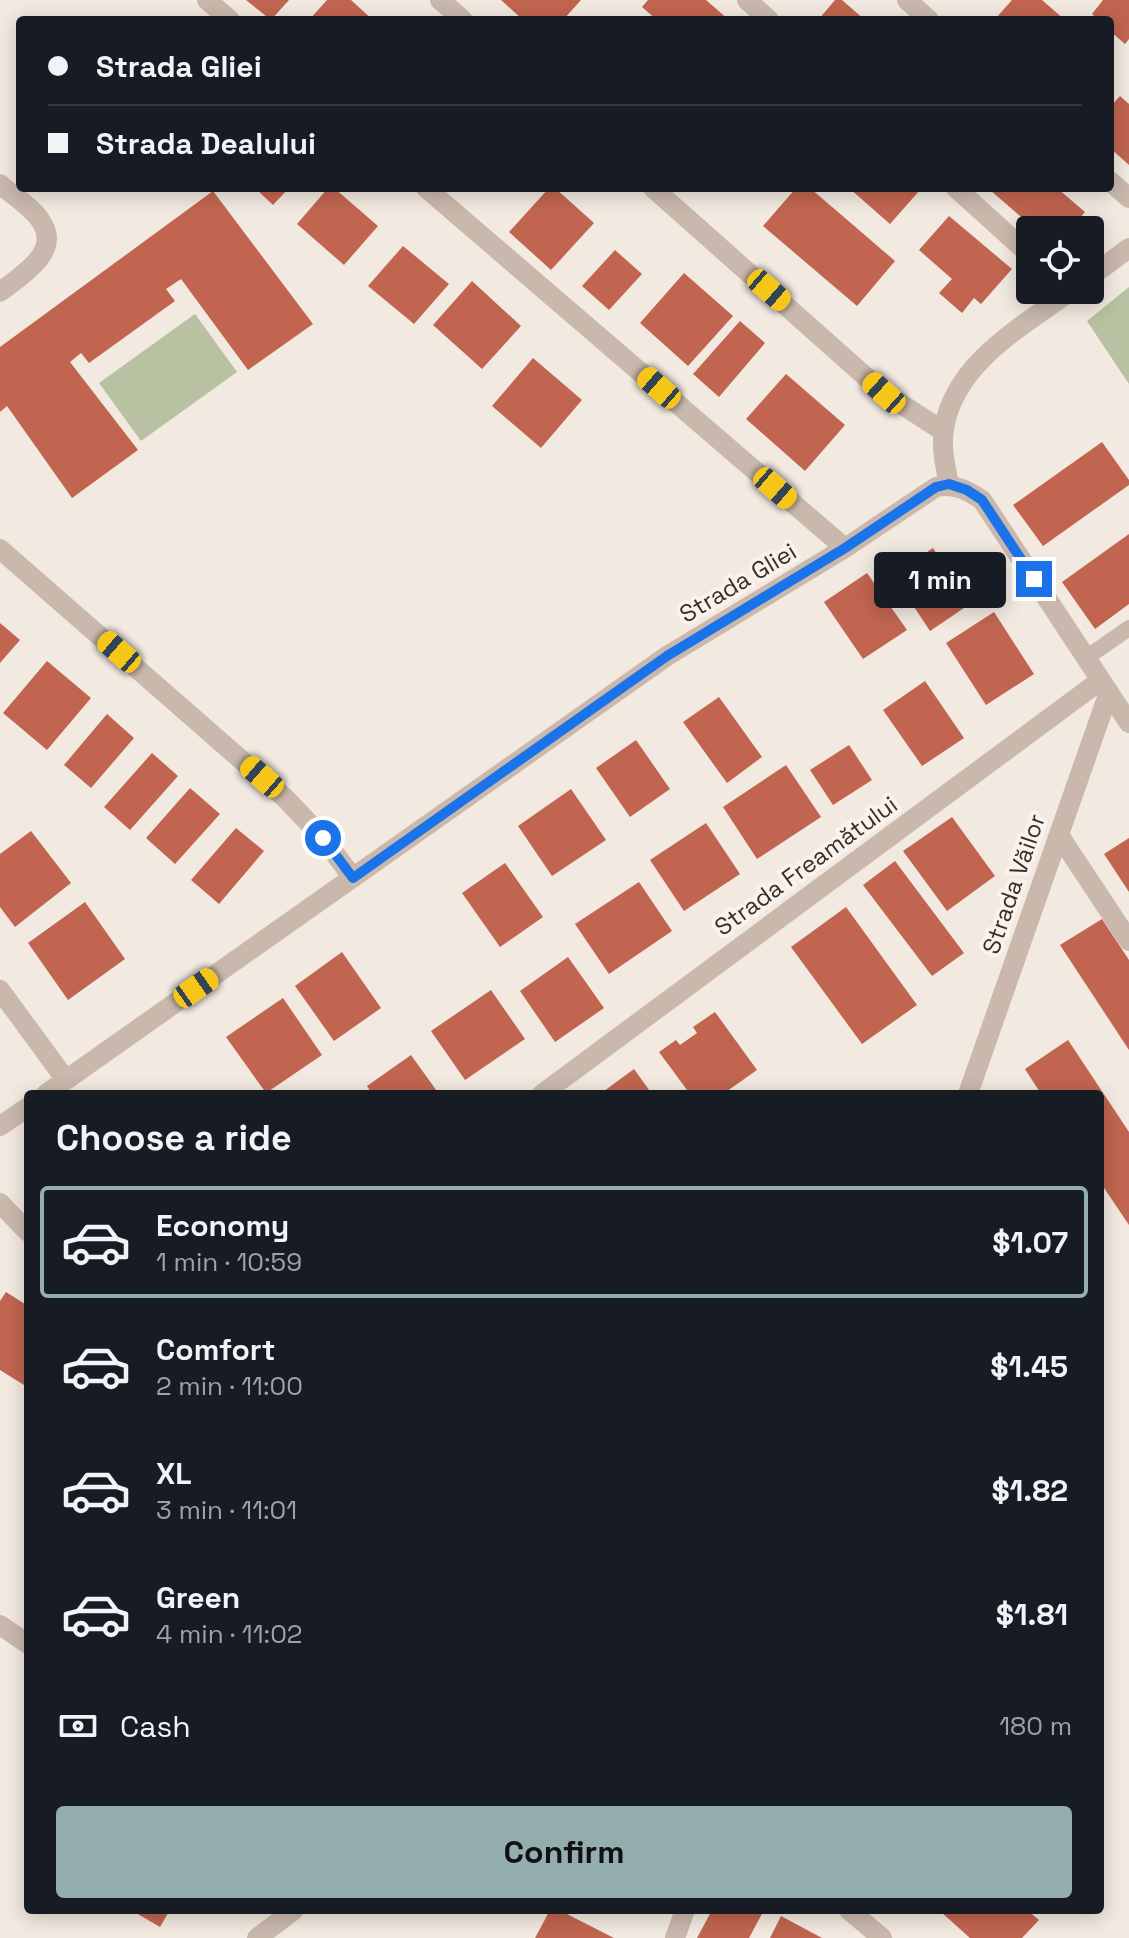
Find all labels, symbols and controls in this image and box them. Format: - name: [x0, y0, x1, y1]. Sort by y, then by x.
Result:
- text: Strada Gliei: [96, 47, 262, 86]
- text: Strada Dealului: [96, 124, 316, 163]
- map controls: [1016, 216, 1104, 304]
- button: locate: [1016, 216, 1104, 304]
- car: [743, 265, 795, 315]
- car: [633, 363, 685, 413]
- car: [858, 368, 910, 418]
- car: [749, 463, 801, 513]
- street label: Strada Gliei: [674, 536, 802, 630]
- callout: 1 min: [874, 551, 1006, 607]
- route end: [1016, 561, 1052, 597]
- text: 1 min: [908, 563, 972, 597]
- car: [93, 627, 145, 677]
- car: [236, 752, 288, 802]
- street label: Strada Freamătului: [708, 789, 903, 942]
- street label: Strada Văilor: [975, 810, 1052, 958]
- route start: [305, 820, 341, 856]
- car: [169, 964, 223, 1012]
- text: Choose a ride: [56, 1115, 292, 1161]
- icon: car: [60, 1206, 132, 1278]
- text: Economy: [156, 1206, 289, 1245]
- text: $1.07: [992, 1223, 1068, 1262]
- text: 1 min · 10:59: [156, 1245, 302, 1279]
- icon: car: [60, 1330, 132, 1402]
- text: Comfort: [156, 1330, 275, 1369]
- text: $1.45: [990, 1347, 1068, 1386]
- text: 2 min · 11:00: [156, 1369, 303, 1403]
- icon: car: [60, 1454, 132, 1526]
- text: XL: [156, 1454, 192, 1493]
- text: $1.82: [992, 1471, 1068, 1510]
- text: 3 min · 11:01: [156, 1493, 297, 1527]
- icon: car: [60, 1578, 132, 1650]
- text: Green: [156, 1578, 240, 1617]
- text: $1.81: [996, 1595, 1068, 1634]
- text: 4 min · 11:02: [156, 1617, 302, 1651]
- icon: cash: [56, 1704, 100, 1748]
- text: Cash: [120, 1707, 191, 1746]
- text: 180 m: [999, 1709, 1072, 1743]
- button: Confirm: [56, 1806, 1072, 1898]

